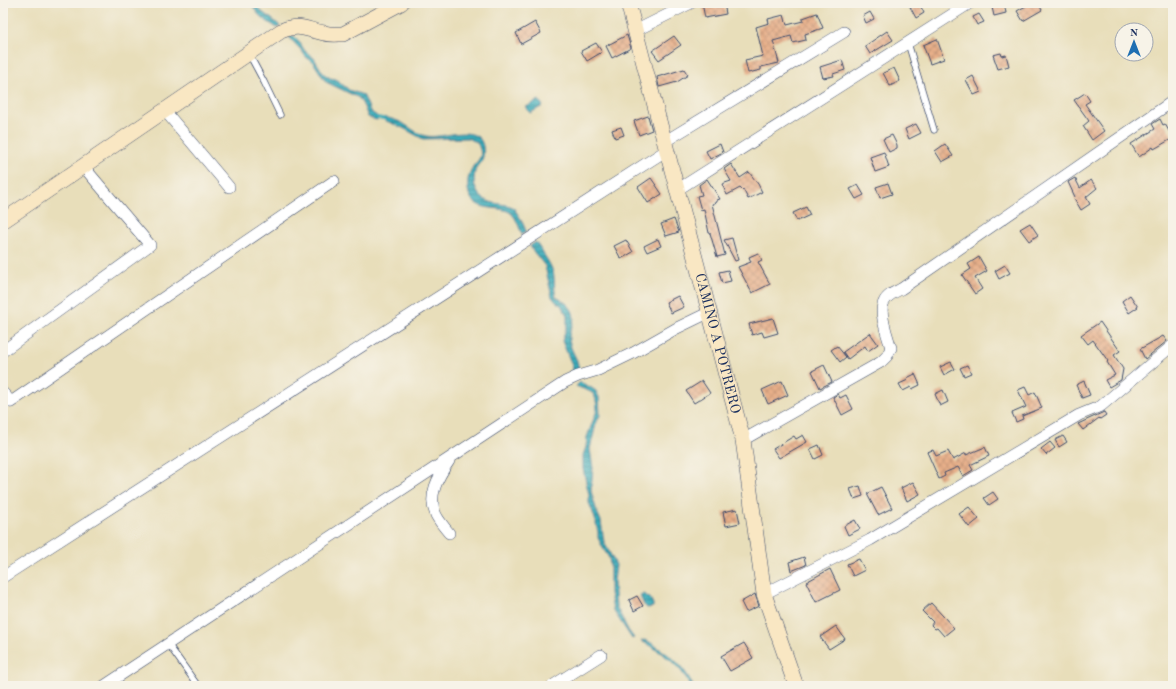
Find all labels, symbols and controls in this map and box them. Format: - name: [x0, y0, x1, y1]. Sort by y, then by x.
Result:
- north arrow: [1114, 22, 1154, 62]
- text: N: [1130, 28, 1139, 39]
- street label: CAMINO A POTRERO: [692, 272, 743, 415]

